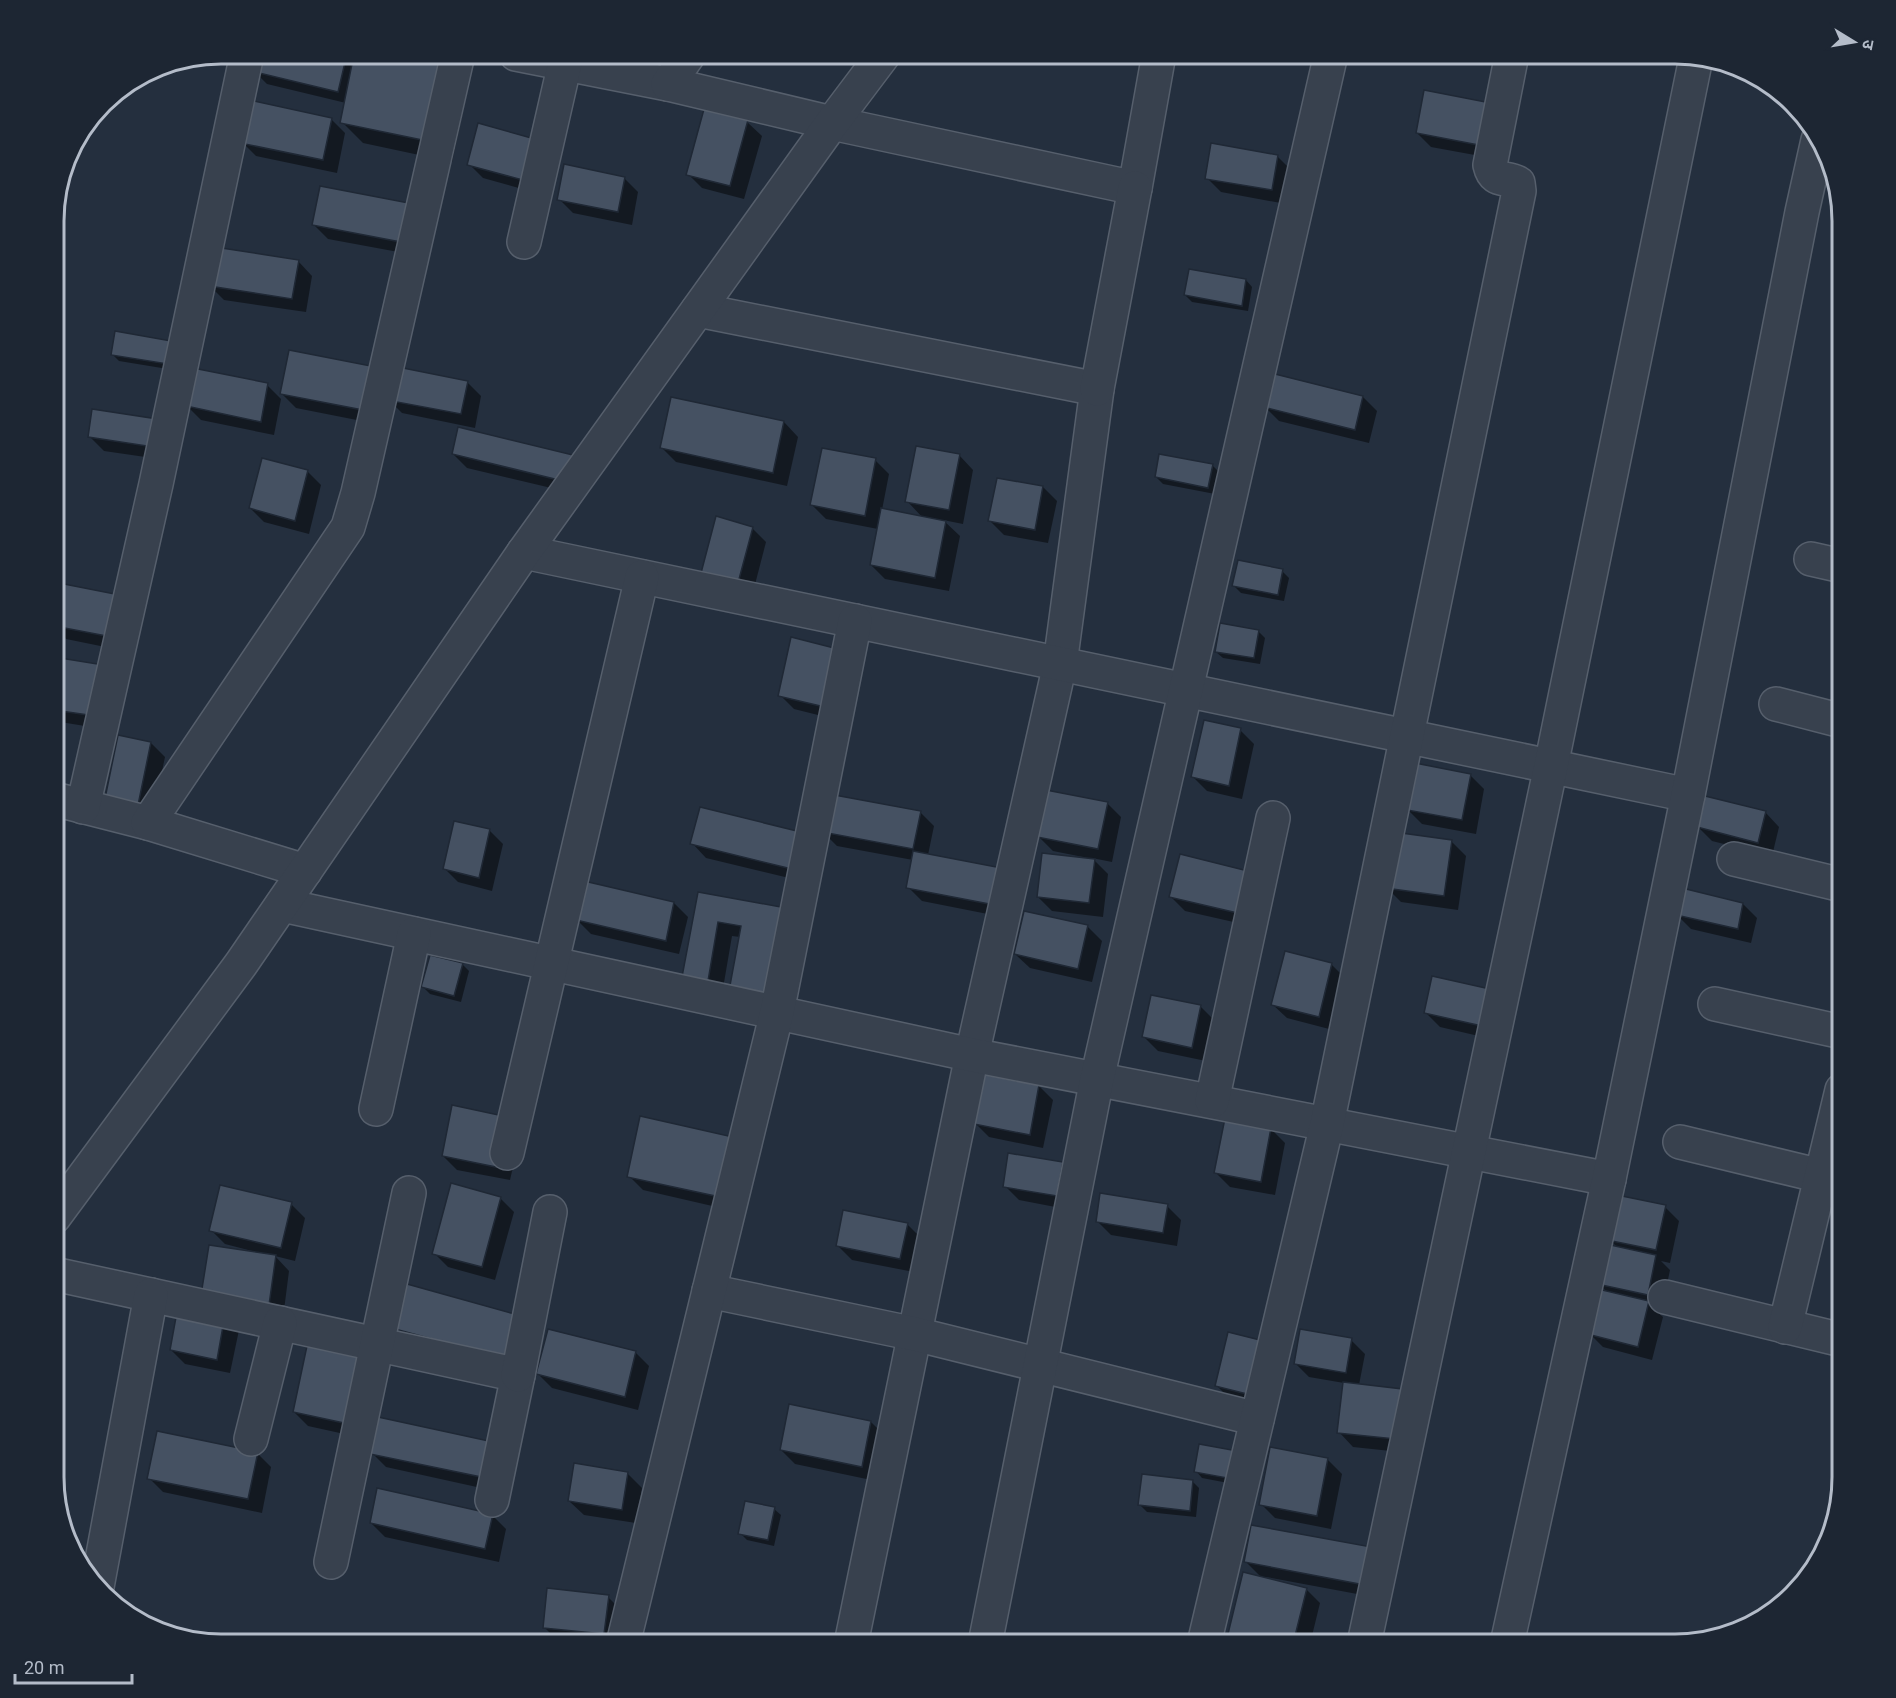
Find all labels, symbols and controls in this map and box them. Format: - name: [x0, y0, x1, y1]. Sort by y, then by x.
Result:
- north arrow: [1824, 12, 1884, 72]
- text: उ: [1858, 38, 1878, 52]
- scale bar: [15, 1647, 132, 1685]
- text: 20 m: [24, 1657, 64, 1678]

